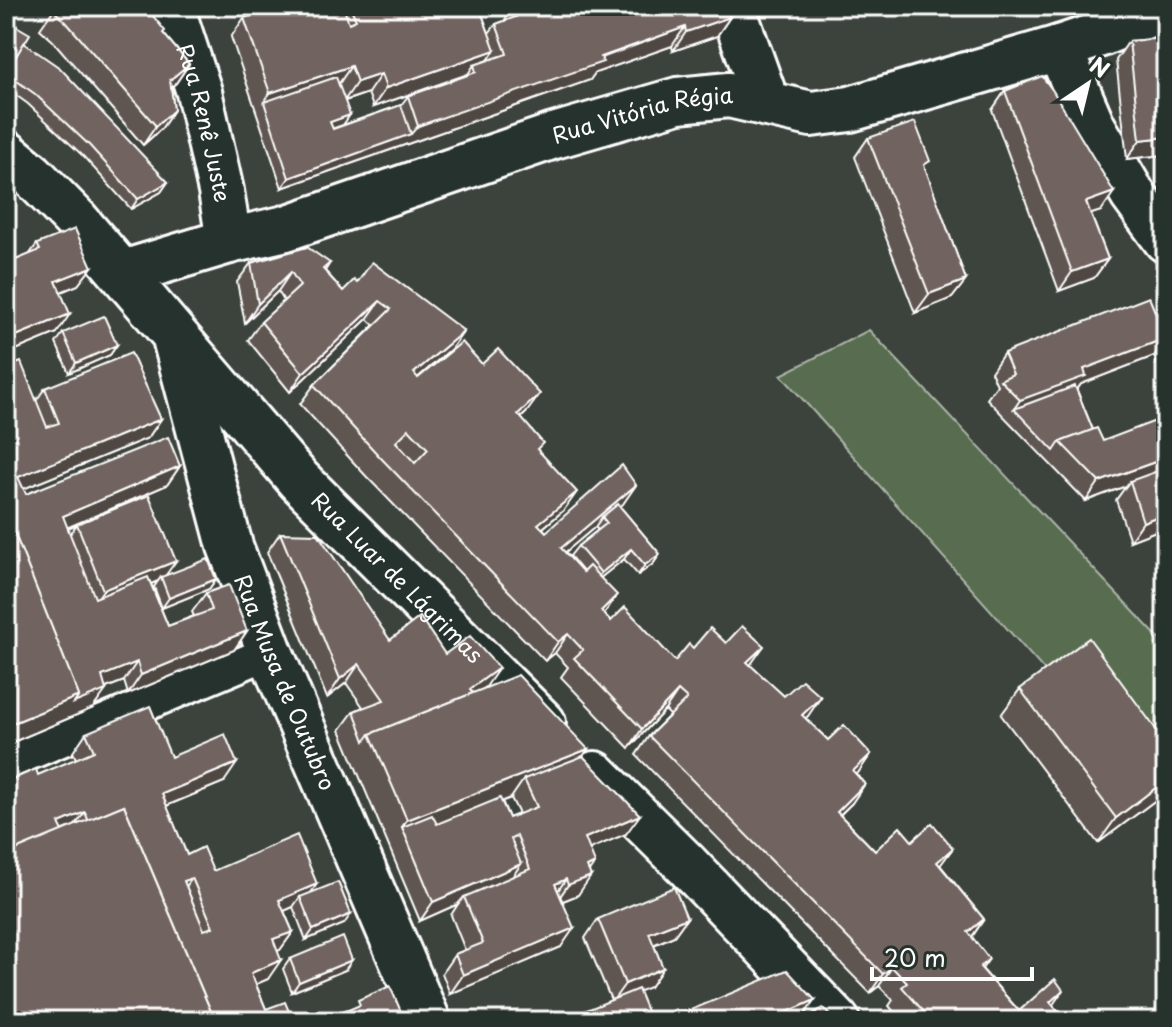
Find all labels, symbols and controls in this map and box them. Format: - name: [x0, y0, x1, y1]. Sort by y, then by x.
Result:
- street label: Rua Renê Juste: [169, 39, 241, 205]
- north arrow: [1048, 44, 1128, 124]
- text: N: [1084, 48, 1117, 85]
- street label: Rua Vitória Régia: [548, 77, 735, 151]
- street label: Rua Luar de Lágrimas: [305, 484, 491, 670]
- street label: Rua Musa de Outubro: [227, 569, 345, 795]
- scale bar: [872, 931, 1032, 981]
- text: 20 m: [884, 939, 946, 975]

